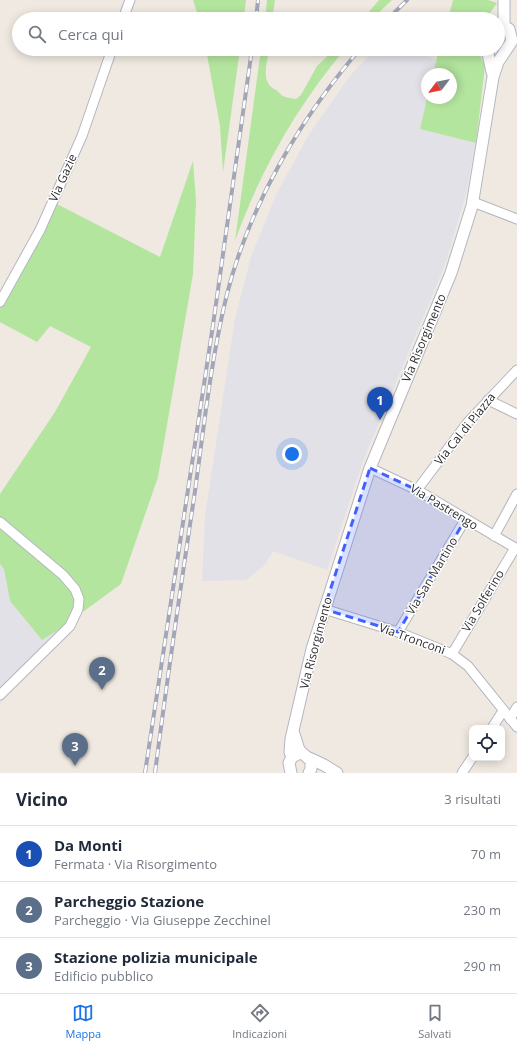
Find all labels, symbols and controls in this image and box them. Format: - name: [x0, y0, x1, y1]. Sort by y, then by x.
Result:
- search box: [12, 12, 505, 56]
- icon: search: [26, 23, 48, 45]
- text: Cerca qui: [58, 24, 124, 44]
- north arrow: [421, 68, 457, 104]
- street label: Via Gazie: [44, 151, 81, 204]
- street label: Via Risorgimento: [397, 291, 450, 385]
- pin: 1: [367, 387, 393, 420]
- street label: Via Cal di Piazza: [430, 389, 499, 468]
- your location: [282, 444, 302, 464]
- street label: Via Pastrengo: [407, 480, 481, 534]
- street label: Via San Martino: [402, 534, 462, 618]
- street label: Via Solferino: [457, 566, 508, 635]
- street label: Via Risorgimento: [295, 595, 336, 691]
- street label: Via Tronconi: [377, 619, 448, 658]
- pin: 2: [89, 657, 115, 690]
- map controls: [469, 725, 505, 761]
- button: locate: [469, 725, 505, 761]
- pin: 3: [62, 733, 88, 766]
- text: Vicino: [16, 788, 68, 811]
- text: 3 risultati: [444, 790, 501, 808]
- text: Da Monti: [54, 835, 122, 855]
- text: 1: [25, 845, 33, 863]
- text: 70 m: [471, 845, 501, 863]
- text: Fermata · Via Risorgimento: [54, 855, 217, 873]
- text: Parcheggio Stazione: [54, 891, 204, 911]
- text: 2: [25, 901, 33, 919]
- text: 230 m: [463, 901, 501, 919]
- text: Parcheggio · Via Giuseppe Zecchinel: [54, 911, 271, 929]
- text: Stazione polizia municipale: [54, 947, 258, 967]
- text: 3: [25, 957, 33, 975]
- text: 290 m: [463, 957, 501, 975]
- text: Edificio pubblico: [54, 967, 153, 985]
- tab: Mappa: [66, 1002, 101, 1041]
- tab: Indicazioni: [232, 1002, 287, 1041]
- tab: Salvati: [418, 1002, 451, 1041]

